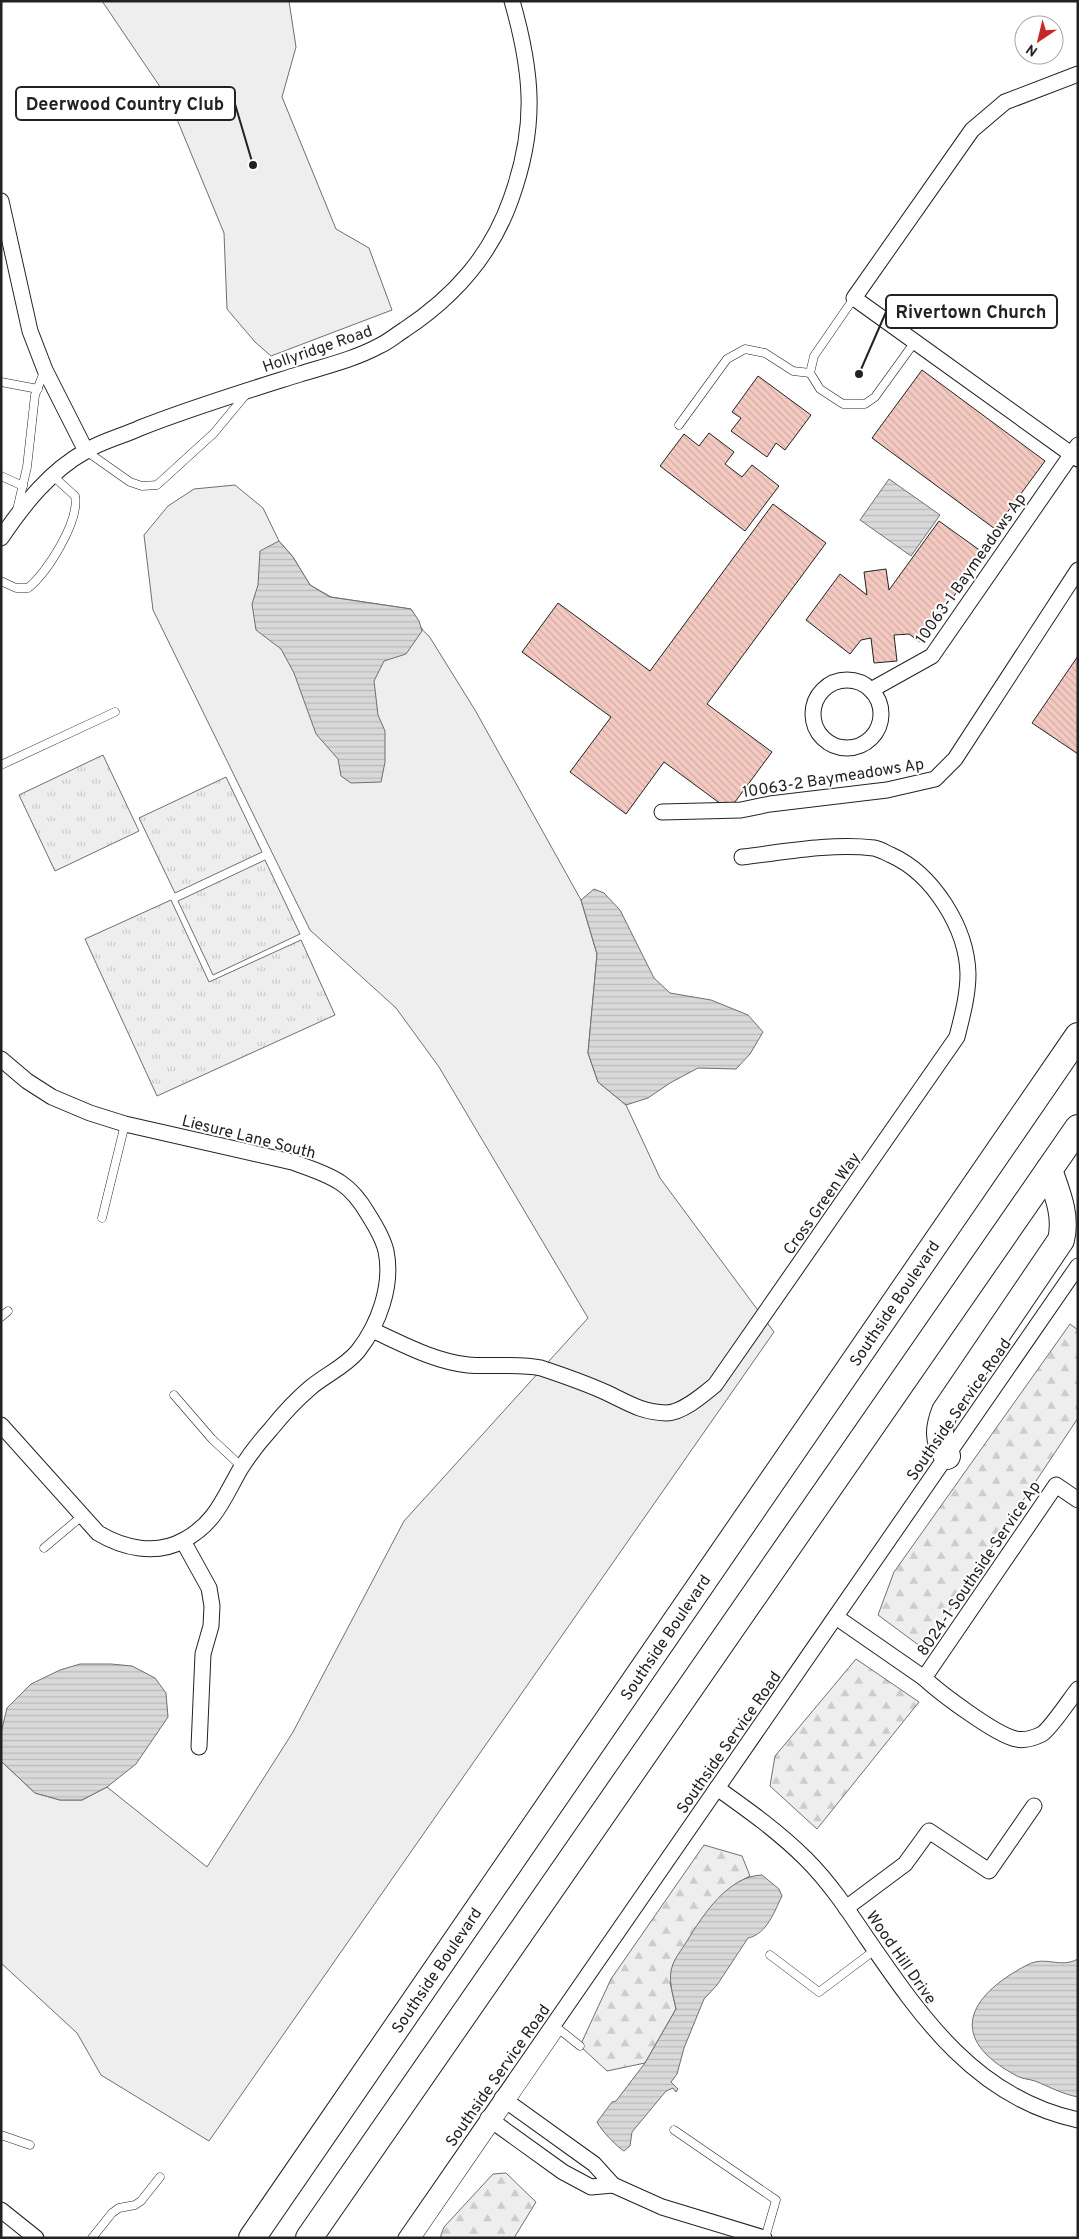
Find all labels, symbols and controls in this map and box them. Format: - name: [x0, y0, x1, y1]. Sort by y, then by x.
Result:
- north arrow: [1014, 15, 1064, 65]
- text: N: [1023, 40, 1041, 59]
- callout: Deerwood Country Club: [16, 87, 235, 120]
- text: Deerwood Country Club: [26, 94, 224, 117]
- callout: Rivertown Church: [886, 295, 1057, 328]
- text: Rivertown Church: [896, 302, 1046, 325]
- street label: Hollyridge Road: [260, 322, 375, 378]
- street label: 10063-1 Baymeadows Ap: [912, 490, 1031, 649]
- street label: 10063-2 Baymeadows Ap: [741, 755, 926, 803]
- street label: Liesure Lane South: [180, 1112, 318, 1164]
- street label: Cross Green Way: [780, 1149, 865, 1259]
- street label: Southside Boulevard: [846, 1237, 945, 1371]
- street label: Southside Service Road: [903, 1335, 1016, 1485]
- street label: 8024-1 Southside Service Ap: [914, 1478, 1046, 1660]
- street label: Southside Boulevard: [617, 1571, 716, 1705]
- street label: Southside Service Road: [673, 1668, 786, 1818]
- street label: Southside Boulevard: [388, 1904, 487, 2038]
- street label: Wood Hill Drive: [861, 1908, 940, 2009]
- street label: Southside Service Road: [442, 2001, 555, 2151]

